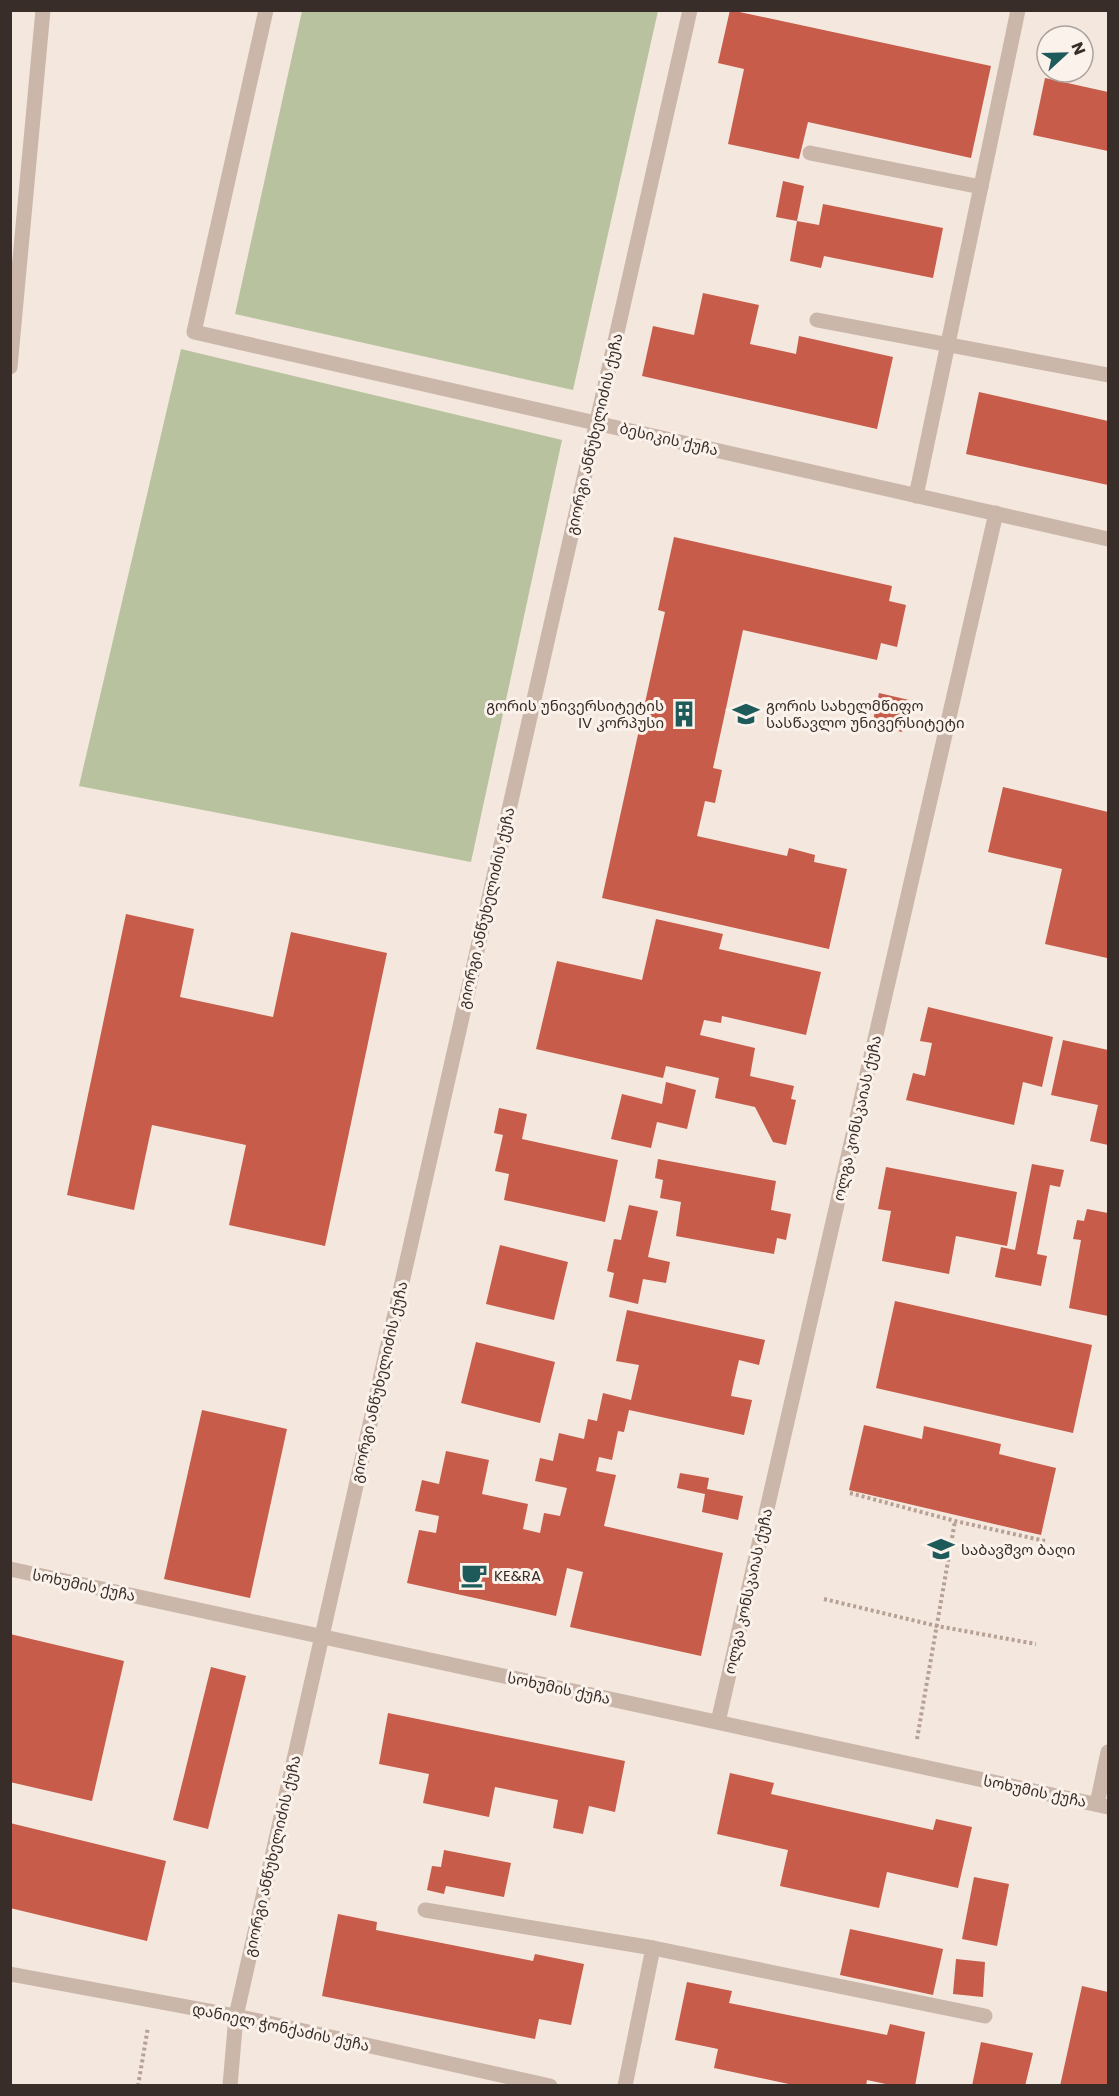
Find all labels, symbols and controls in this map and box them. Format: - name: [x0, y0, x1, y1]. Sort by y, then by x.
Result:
- north arrow: [1035, 24, 1095, 84]
- text: N: [1066, 39, 1091, 58]
- street label: გიორგი ანწუხელიძის ქუჩა: [561, 331, 627, 537]
- street label: ბესიკის ქუჩა: [618, 417, 720, 461]
- place label: გორის უნივერსიტეტის IV კორპუსი: [486, 695, 664, 733]
- place label: გორის სახელმწიფო სასწავლო უნივერსიტეტი: [766, 695, 965, 733]
- building icon: გორის უნივერსიტეტის IV კორპუსი: [669, 699, 699, 729]
- school or university icon: გორის სახელმწიფო სასწავლო უნივერსიტეტი: [731, 699, 761, 729]
- street label: გიორგი ანწუხელიძის ქუჩა: [453, 805, 519, 1011]
- street label: ოლგა კონსკაიას ქუჩა: [828, 1033, 886, 1203]
- street label: გიორგი ანწუხელიძის ქუჩა: [346, 1279, 412, 1485]
- street label: ოლგა კონსკაიას ქუჩა: [719, 1506, 777, 1676]
- school or university icon: საბავშვო ბაღი: [926, 1534, 956, 1564]
- place label: საბავშვო ბაღი: [961, 1539, 1075, 1560]
- cafe icon: KE&RA: [459, 1560, 489, 1590]
- street label: სოხუმის ქუჩა: [30, 1564, 138, 1606]
- place label: KE&RA: [494, 1565, 541, 1586]
- street label: სოხუმის ქუჩა: [505, 1667, 613, 1709]
- street label: გიორგი ანწუხელიძის ქუჩა: [239, 1753, 305, 1959]
- street label: სოხუმის ქუჩა: [981, 1770, 1089, 1812]
- street label: დანიელ ჭონქაძის ქუჩა: [191, 1998, 371, 2056]

